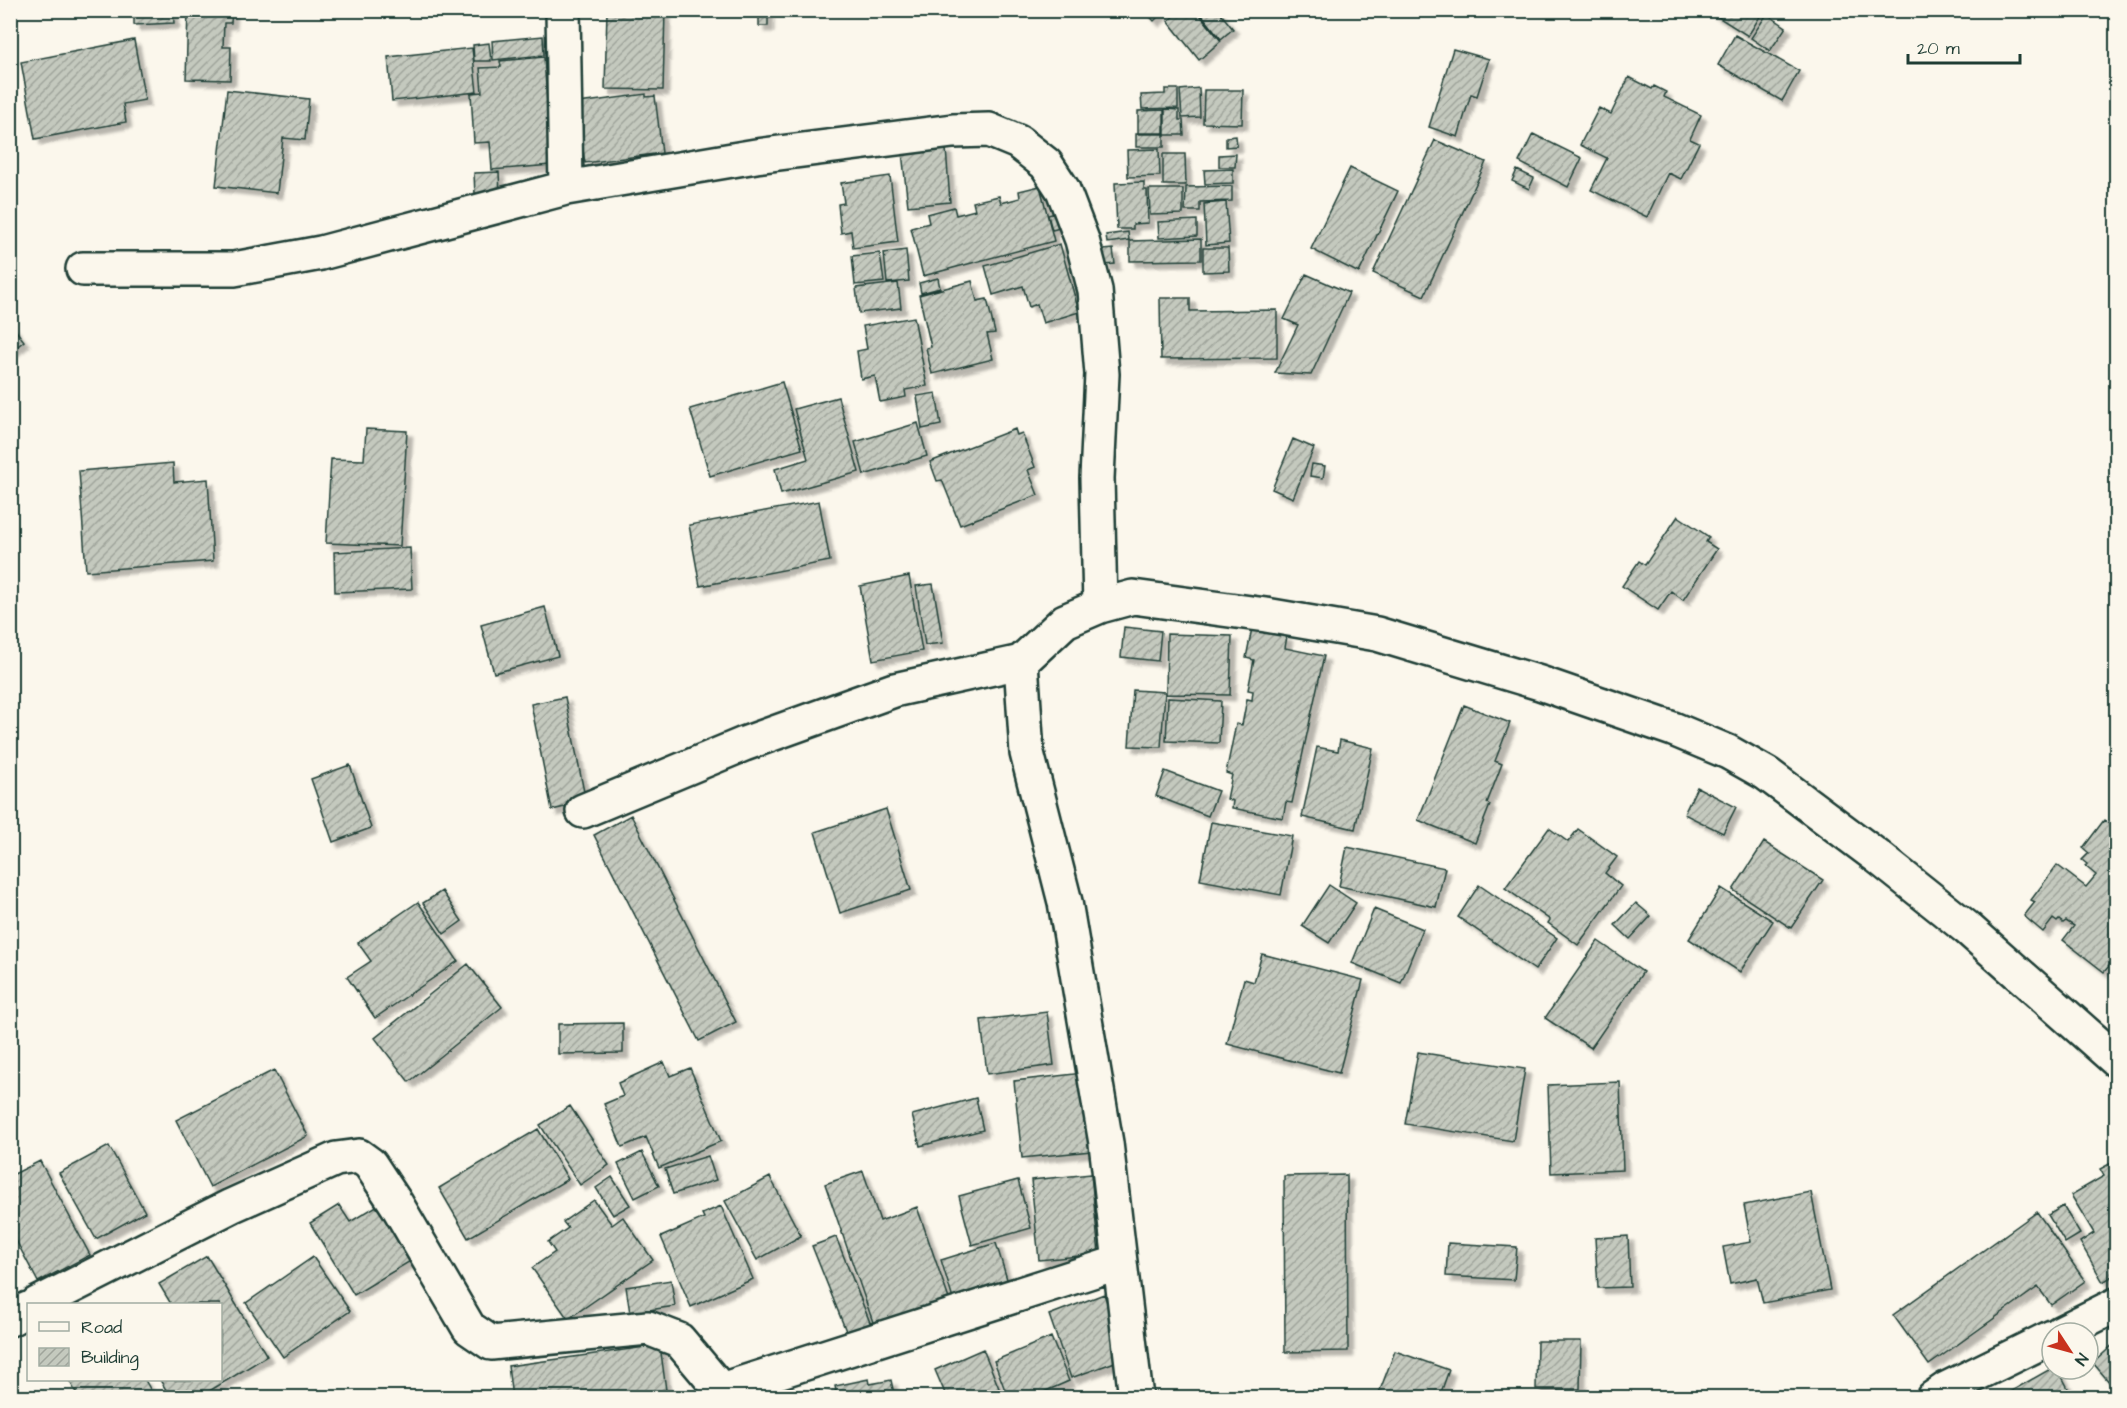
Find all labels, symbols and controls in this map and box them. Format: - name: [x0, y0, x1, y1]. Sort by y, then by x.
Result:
- scale bar: [1908, 27, 2020, 65]
- text: 20 m: [1917, 36, 1960, 61]
- legend: [27, 1303, 222, 1381]
- text: Road: [81, 1315, 122, 1340]
- north arrow: [2040, 1321, 2100, 1381]
- text: Building: [81, 1345, 139, 1371]
- text: N: [2069, 1349, 2093, 1370]

